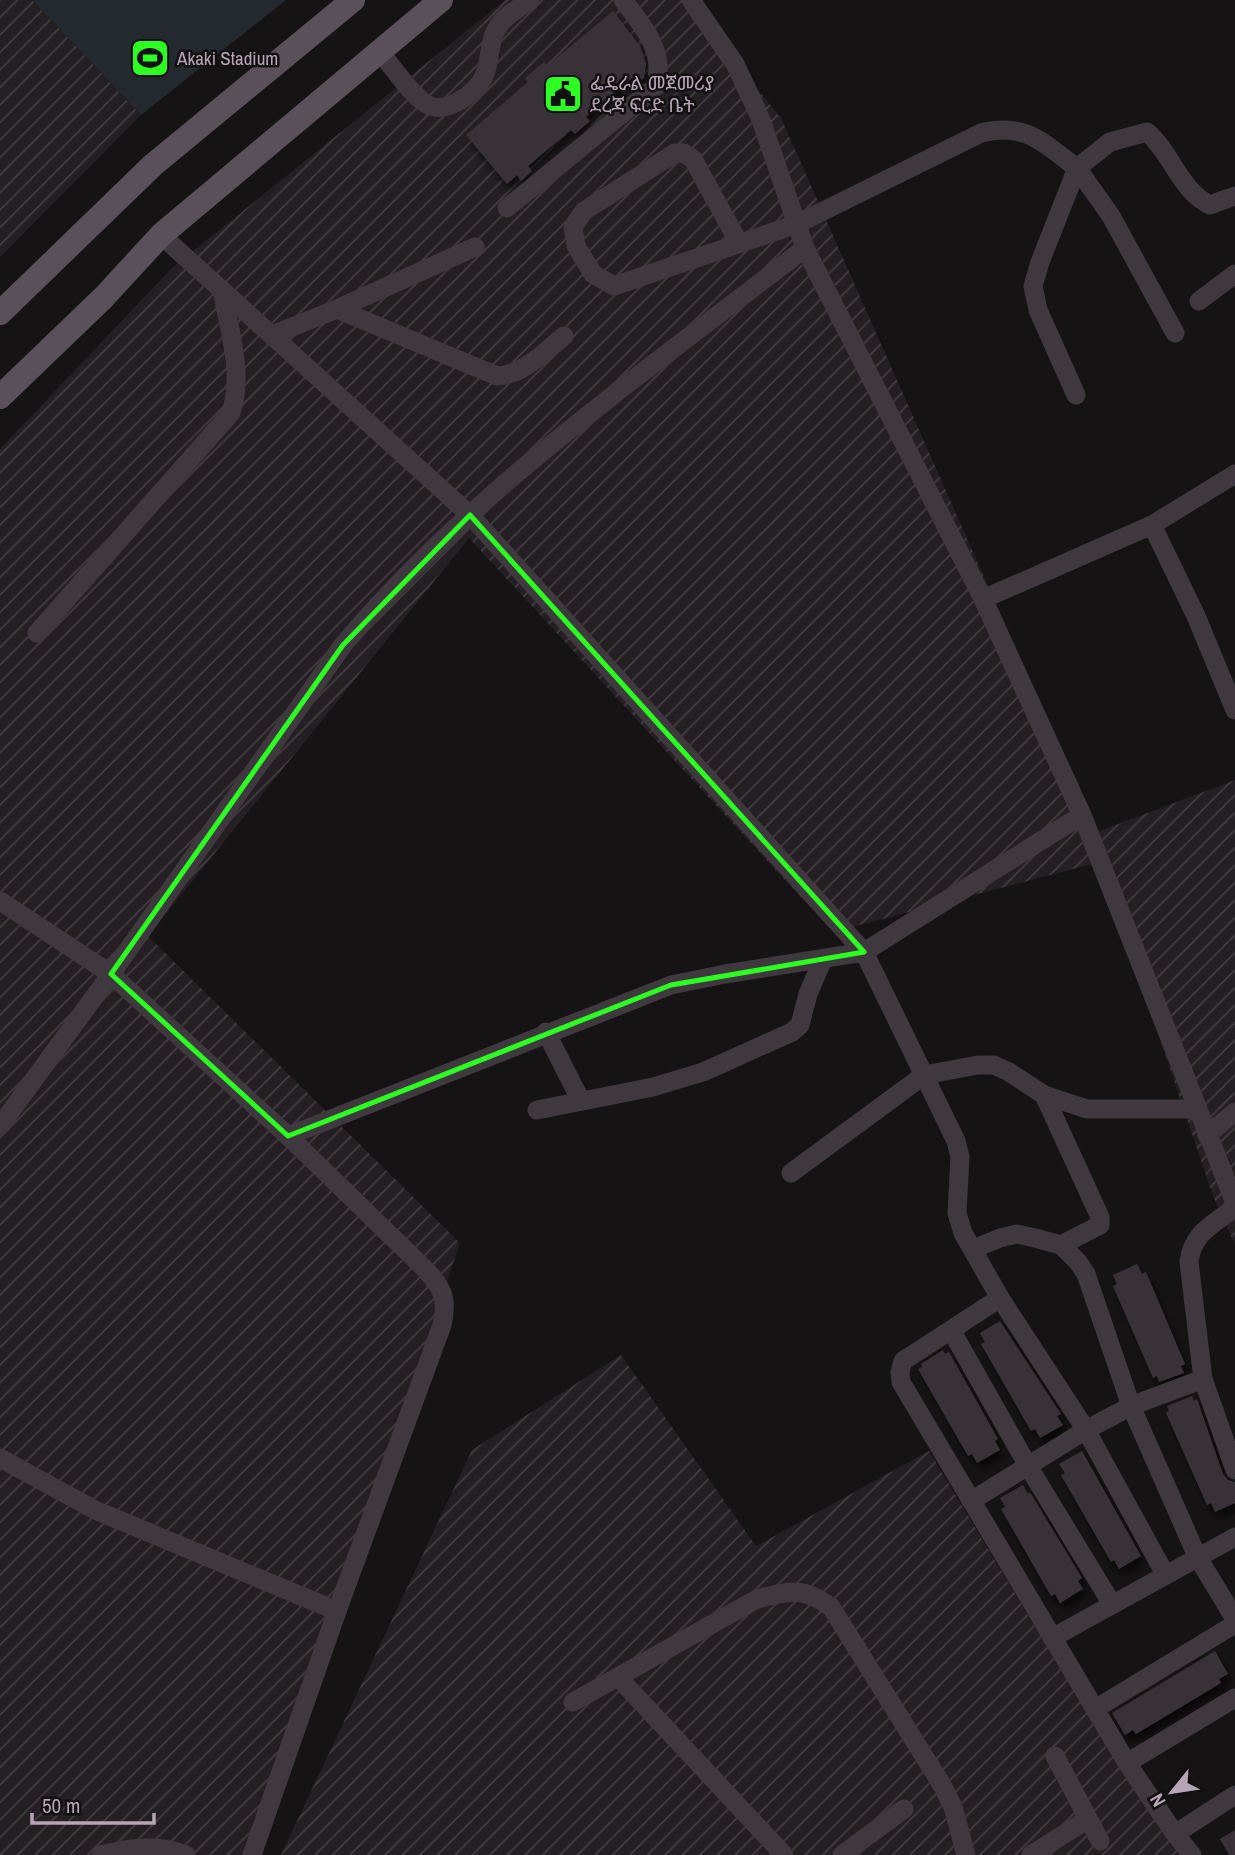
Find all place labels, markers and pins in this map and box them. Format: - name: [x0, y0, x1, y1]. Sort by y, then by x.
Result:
- sports icon: Akaki Stadium: [129, 37, 171, 79]
- place label: Akaki Stadium: [176, 45, 278, 71]
- place label: ፌዴራል መጀመሪያ ደረጃ ፍርድ ቤት: [590, 70, 714, 118]
- public building icon: ፌዴራል መጀመሪያ ደረጃ ፍርድ ቤት: [542, 73, 584, 115]

